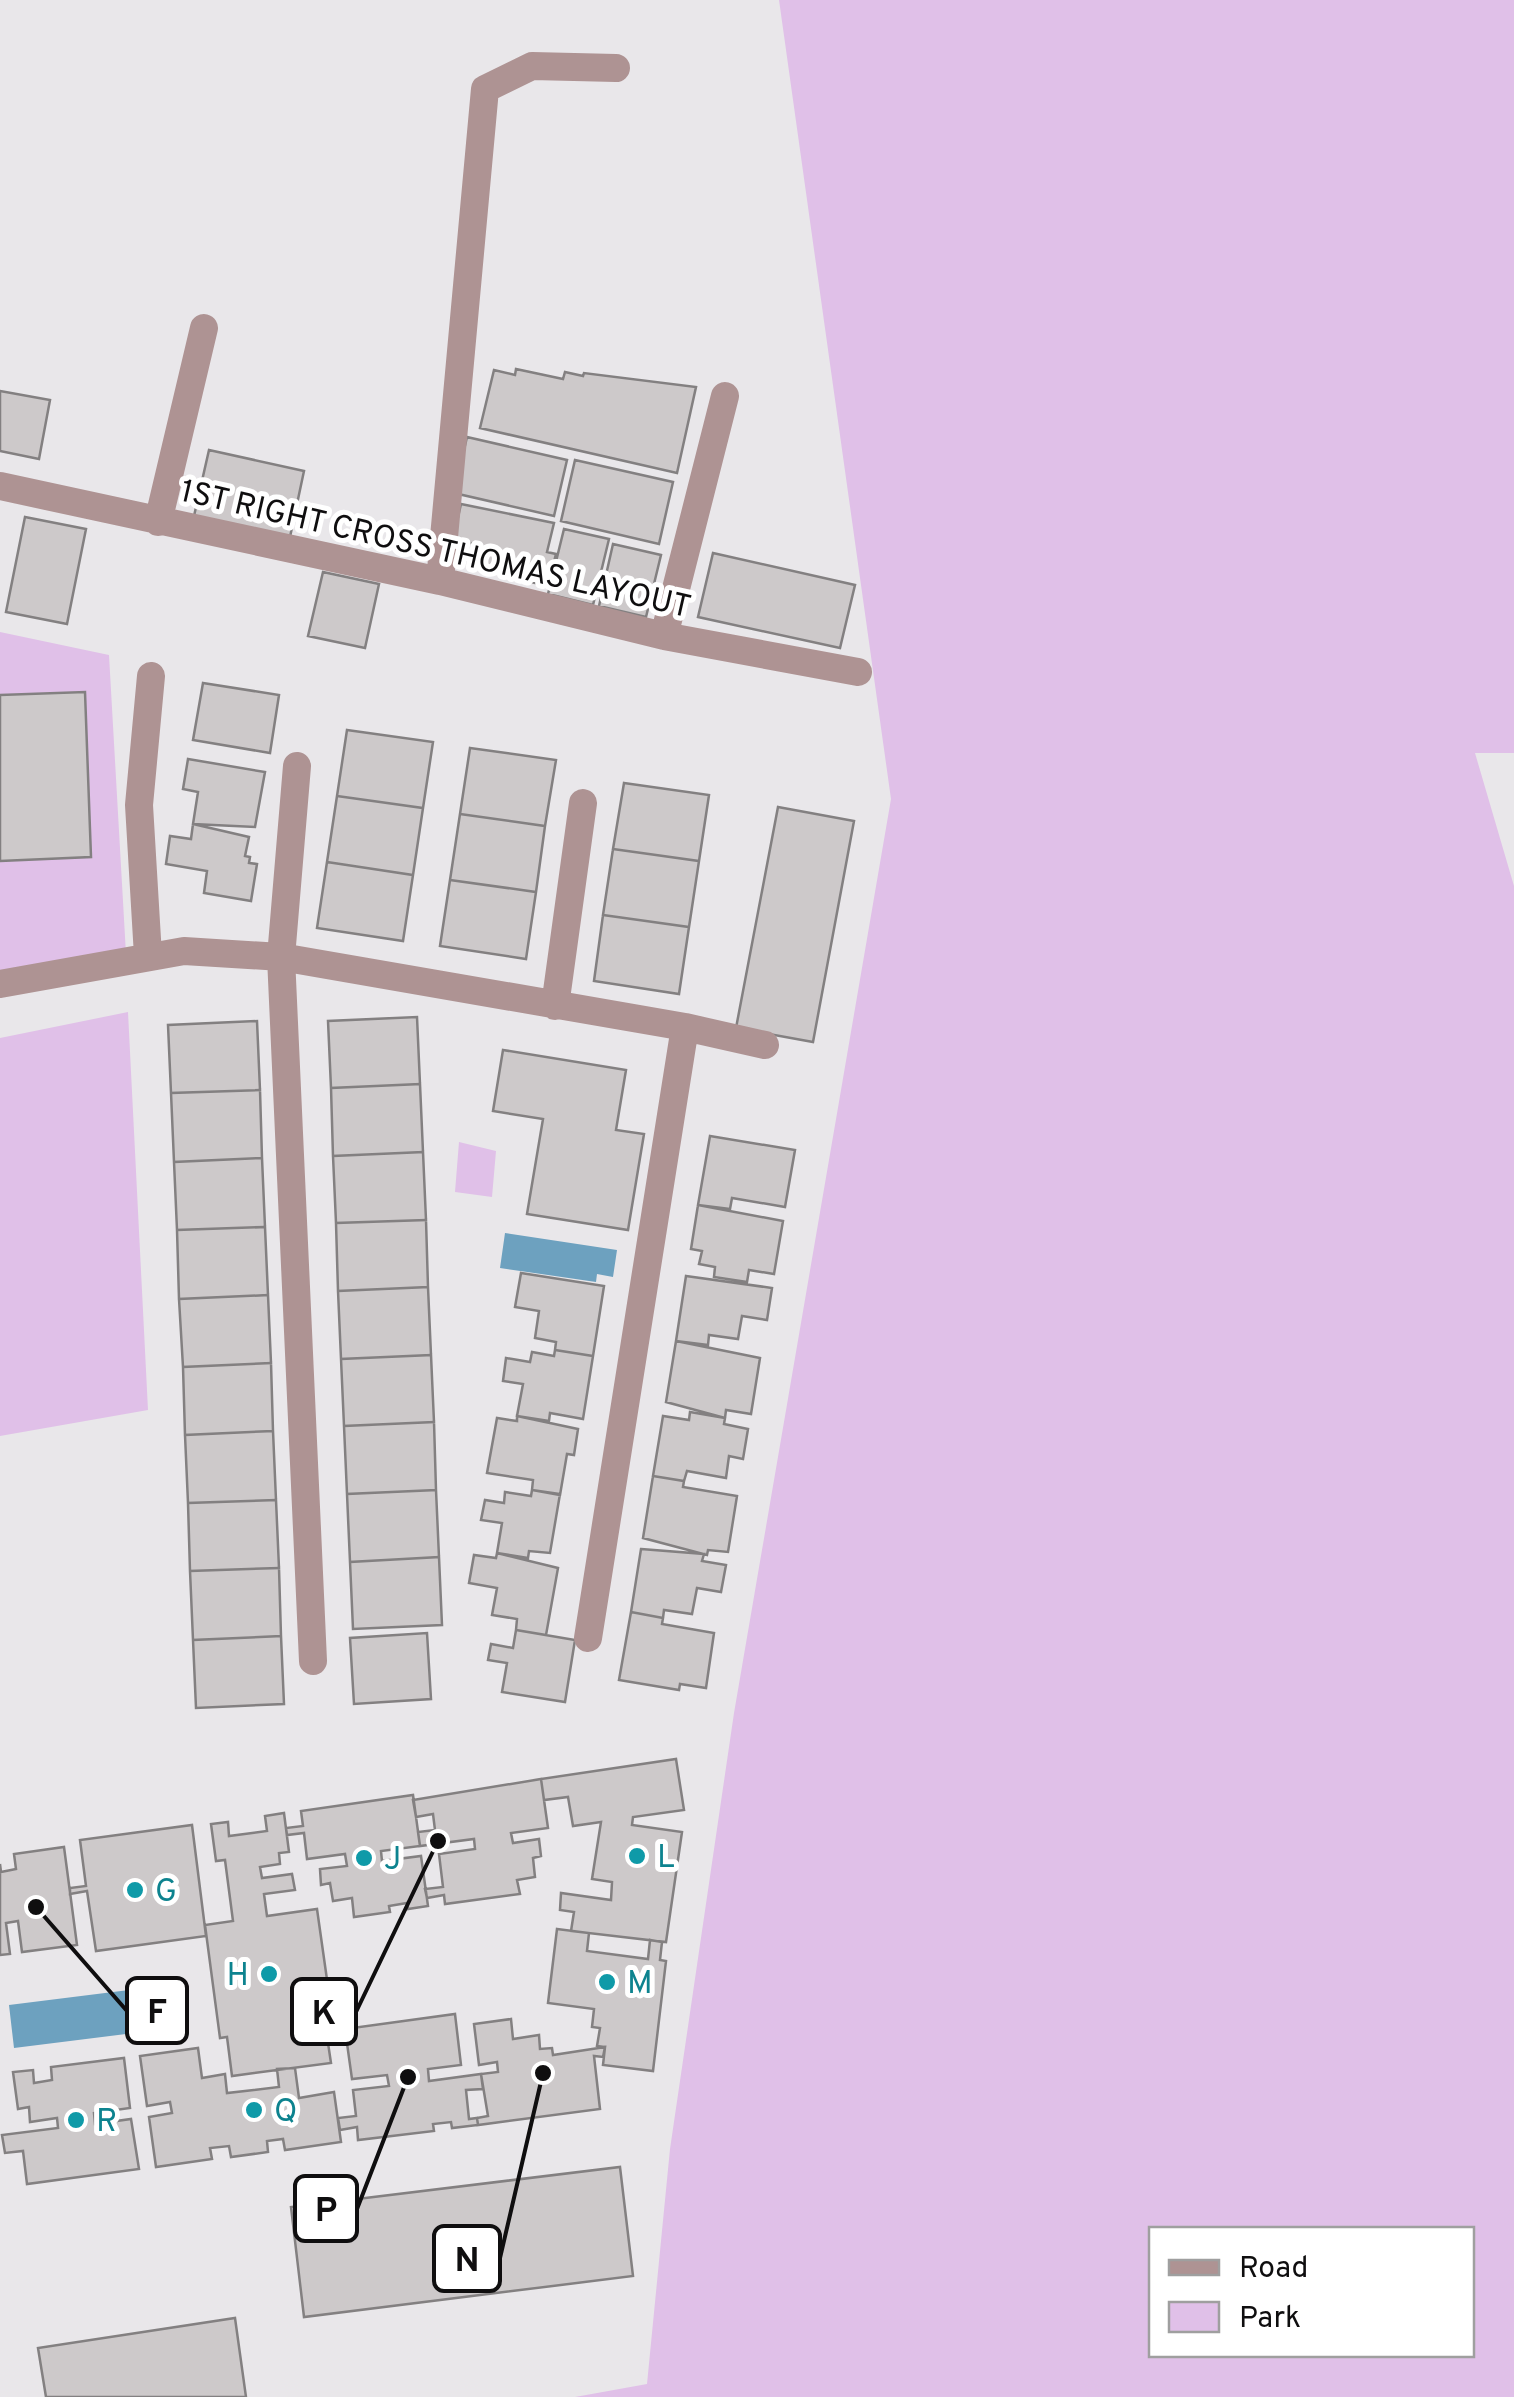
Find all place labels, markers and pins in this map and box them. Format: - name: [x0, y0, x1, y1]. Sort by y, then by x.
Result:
- place label: L: [657, 1839, 675, 1879]
- place label: J: [384, 1841, 401, 1881]
- marker: L: [626, 1845, 648, 1867]
- marker: J: [353, 1847, 375, 1869]
- place label: G: [155, 1873, 177, 1913]
- marker: G: [124, 1879, 146, 1901]
- place label: H: [227, 1957, 249, 1997]
- marker: H: [258, 1963, 280, 1985]
- place label: M: [627, 1965, 653, 2005]
- marker: M: [596, 1971, 618, 1993]
- callout: F: [127, 1978, 187, 2043]
- callout: K: [292, 1979, 356, 2044]
- place label: Q: [274, 2093, 297, 2133]
- marker: Q: [243, 2099, 265, 2121]
- place label: R: [96, 2103, 117, 2143]
- marker: R: [65, 2109, 87, 2131]
- callout: P: [295, 2176, 357, 2241]
- callout: N: [434, 2226, 500, 2291]

